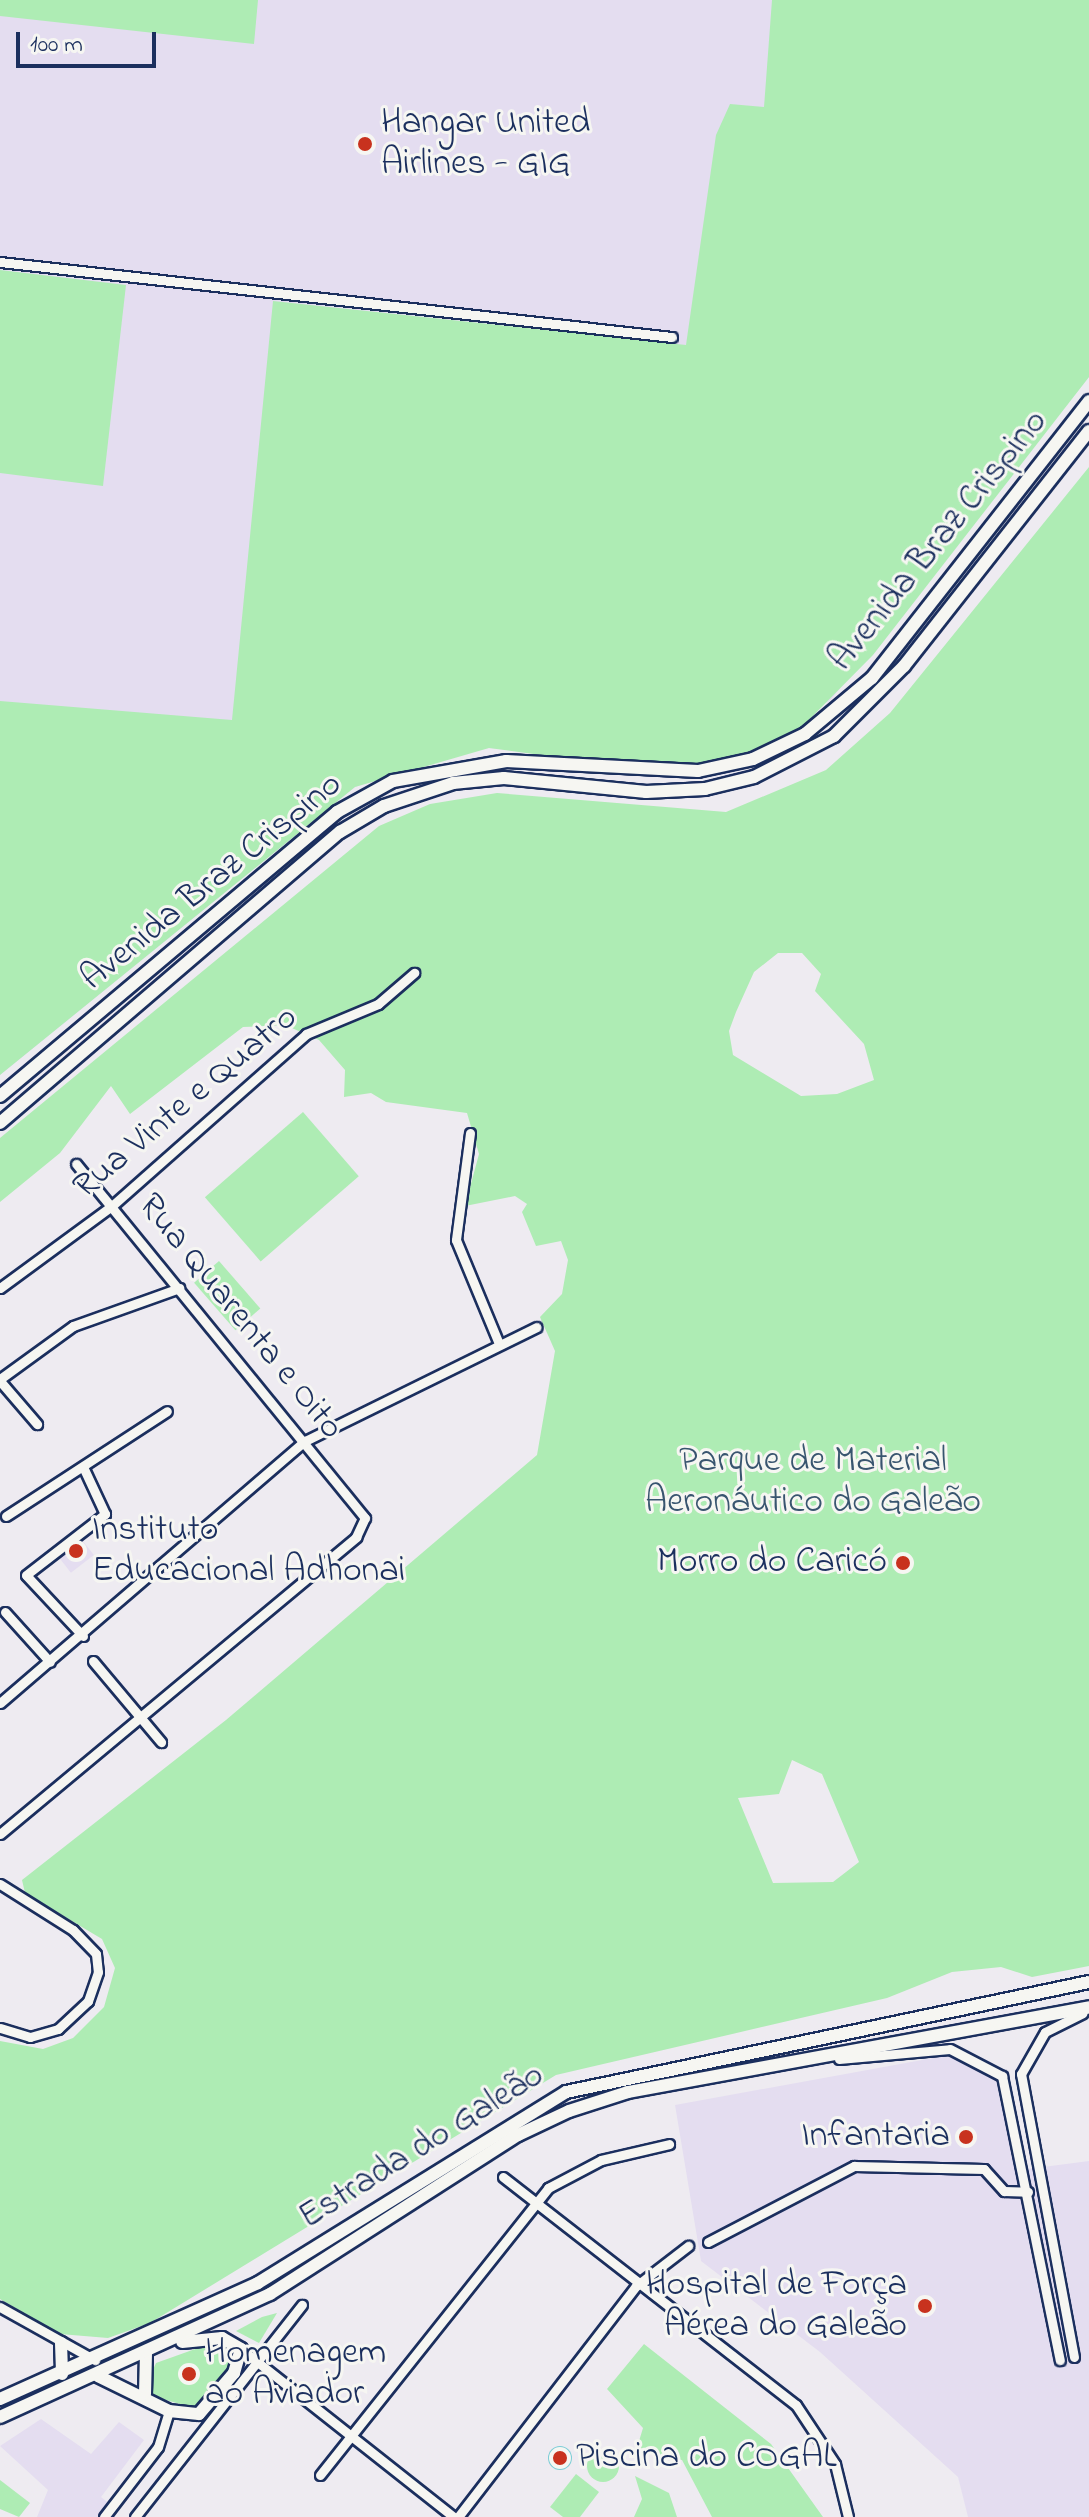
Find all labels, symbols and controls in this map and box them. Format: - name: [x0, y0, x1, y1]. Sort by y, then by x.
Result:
- scale bar: [20, 16, 160, 66]
- text: 100 m: [30, 28, 83, 63]
- place label: Hangar United Airlines - GIG: [381, 101, 590, 186]
- marker: Hangar United Airlines - GIG: [356, 135, 374, 153]
- street label: Avenida Braz Crispino: [820, 402, 1058, 680]
- street label: Avenida Braz Crispino: [73, 763, 351, 1001]
- street label: Rua Vinte e Quatro: [65, 997, 307, 1209]
- street label: Rua Quarenta e Oito: [128, 1185, 352, 1449]
- park label: Parque de Material Aeronáutico do Galeão: [645, 1439, 981, 1524]
- place label: Instituto Educacional Adhonai: [92, 1508, 405, 1593]
- place label: Morro do Caricó: [657, 1541, 887, 1585]
- marker: Instituto Educacional Adhonai: [67, 1542, 85, 1560]
- marker: Morro do Caricó: [894, 1554, 912, 1572]
- street label: Estrada do Galeão: [292, 2054, 552, 2240]
- place label: Infantaria: [801, 2115, 950, 2159]
- marker: Infantaria: [957, 2128, 975, 2146]
- place label: Hospital de Força Aérea do Galeão: [646, 2263, 907, 2348]
- marker: Hospital de Força Aérea do Galeão: [914, 2295, 936, 2317]
- place label: Homenagem ao Aviador: [205, 2331, 386, 2416]
- marker: Homenagem ao Aviador: [180, 2365, 198, 2383]
- place label: Piscina do COGAL: [576, 2436, 836, 2480]
- marker: Piscina do COGAL: [551, 2449, 569, 2467]

